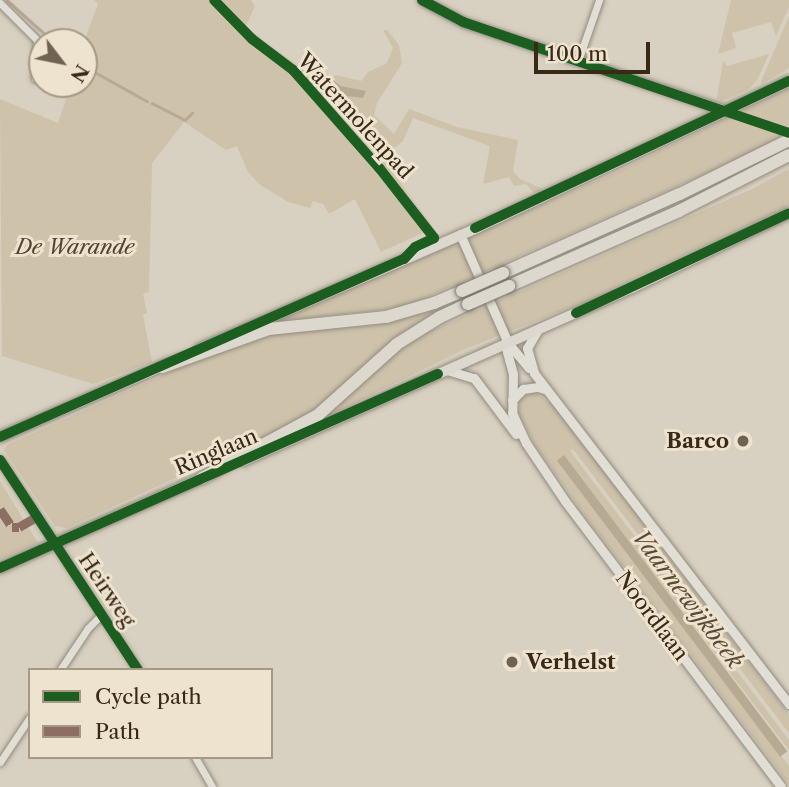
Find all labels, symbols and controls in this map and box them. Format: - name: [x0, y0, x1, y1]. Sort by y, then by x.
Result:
- north arrow: [28, 28, 98, 98]
- scale bar: [537, 28, 652, 72]
- text: 100 m: [547, 41, 608, 66]
- street label: Watermolenpad: [292, 48, 418, 184]
- text: N: [65, 60, 94, 86]
- park label: De Warande: [16, 234, 134, 260]
- street label: Ringlaan: [171, 423, 261, 481]
- place label: Barco: [666, 428, 729, 454]
- marker: Barco: [735, 433, 751, 449]
- water label: Vaarnewijkbeek: [627, 524, 749, 674]
- street label: Heirweg: [73, 548, 141, 632]
- street label: Noordlaan: [610, 566, 694, 666]
- place label: Verhelst: [526, 649, 615, 675]
- marker: Verhelst: [504, 654, 520, 670]
- legend: [28, 668, 273, 759]
- text: Cycle path: [95, 684, 202, 709]
- text: Path: [95, 719, 140, 744]

